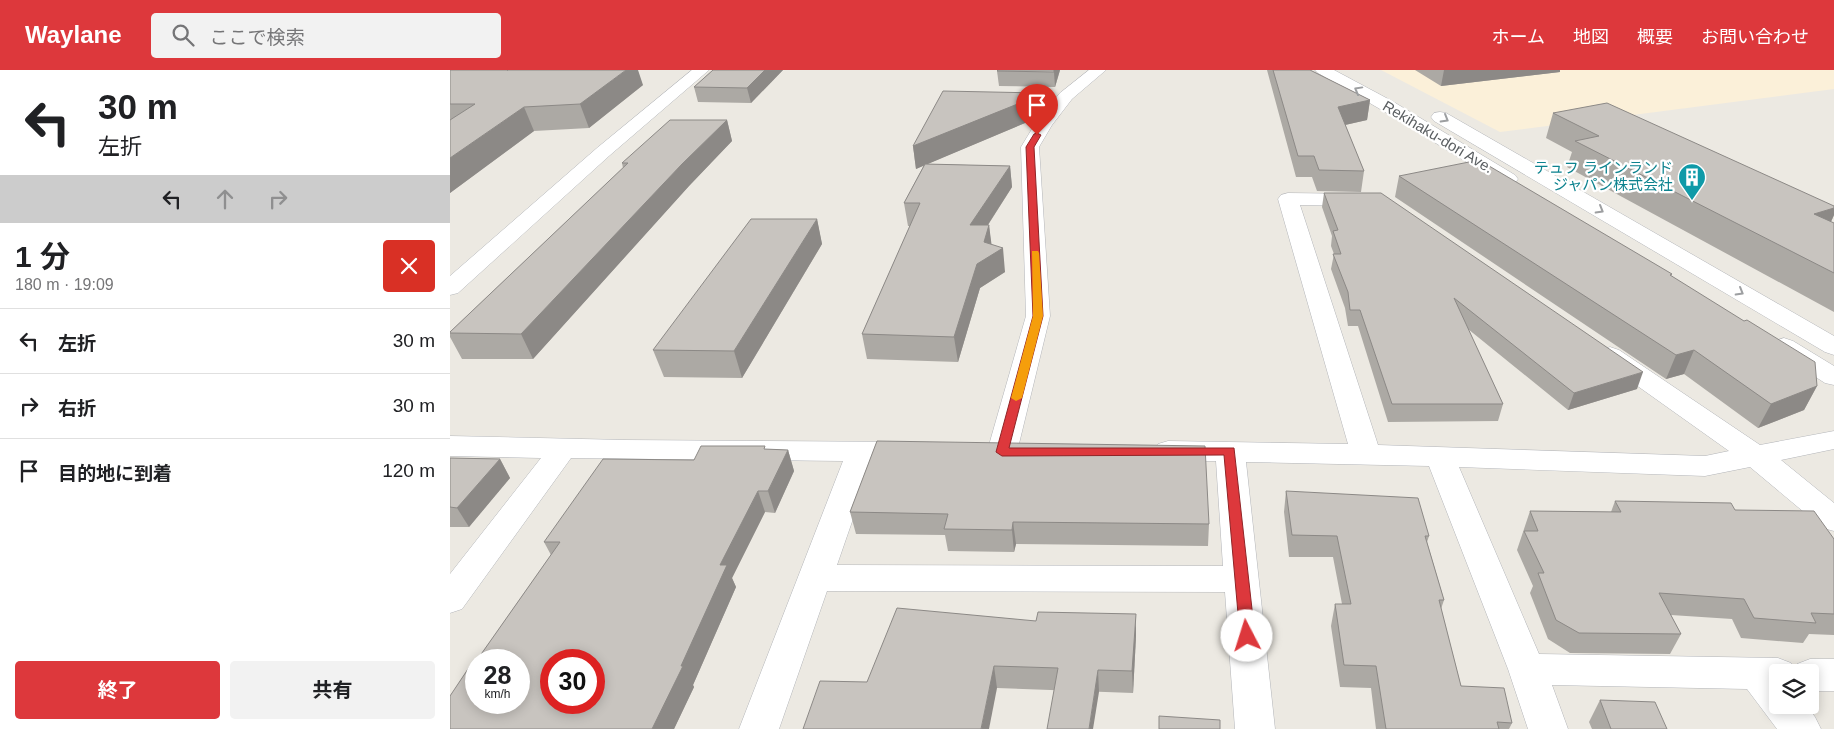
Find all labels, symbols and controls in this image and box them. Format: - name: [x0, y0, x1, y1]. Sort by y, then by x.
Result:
- search box: [151, 13, 501, 58]
- text: Waylane: [25, 21, 121, 48]
- icon: search: [169, 21, 197, 49]
- text: ここで検索: [209, 27, 305, 48]
- text: ホーム: [1492, 27, 1545, 47]
- text: 地図: [1573, 27, 1609, 47]
- text: 概要: [1637, 27, 1673, 47]
- text: お問い合わせ: [1701, 27, 1809, 47]
- pin: [1016, 84, 1058, 135]
- one-way arrow: [1354, 86, 1363, 96]
- text: 30 m: [98, 87, 178, 126]
- icon: left: [15, 90, 80, 155]
- icon: arrive: [1023, 91, 1051, 119]
- street label: Rekihaku-dori Ave.: [1380, 97, 1496, 176]
- one-way arrow: [1439, 113, 1448, 123]
- text: 左折: [98, 134, 142, 159]
- place label: テュフ ラインランド ジャパン株式会社: [1534, 159, 1673, 193]
- building icon: テュフ ラインランド ジャパン株式会社: [1677, 162, 1707, 201]
- icon: left: [158, 185, 186, 213]
- icon: ahead: [211, 185, 239, 213]
- icon: right: [264, 185, 292, 213]
- one-way arrow: [1594, 203, 1603, 213]
- text: 1 分: [15, 240, 70, 273]
- button: close: [383, 240, 435, 292]
- text: 180 m · 19:09: [15, 276, 114, 293]
- one-way arrow: [1735, 286, 1744, 296]
- icon: left: [15, 327, 43, 355]
- text: 30 m: [393, 330, 435, 351]
- text: 左折: [58, 333, 96, 354]
- icon: right: [15, 392, 43, 420]
- text: 30 m: [393, 395, 435, 416]
- text: 右折: [58, 398, 96, 419]
- icon: arrive: [15, 457, 43, 485]
- text: 120 m: [382, 460, 435, 481]
- text: 目的地に到着: [58, 463, 172, 484]
- position arrow: [1220, 609, 1272, 661]
- speed limit sign: 30: [540, 649, 605, 714]
- button: 終了: [15, 661, 220, 719]
- button: 共有: [230, 661, 435, 719]
- text: 28: [484, 661, 511, 689]
- map controls: [1769, 664, 1819, 714]
- button: layers: [1769, 664, 1819, 714]
- text: km/h: [484, 687, 511, 701]

